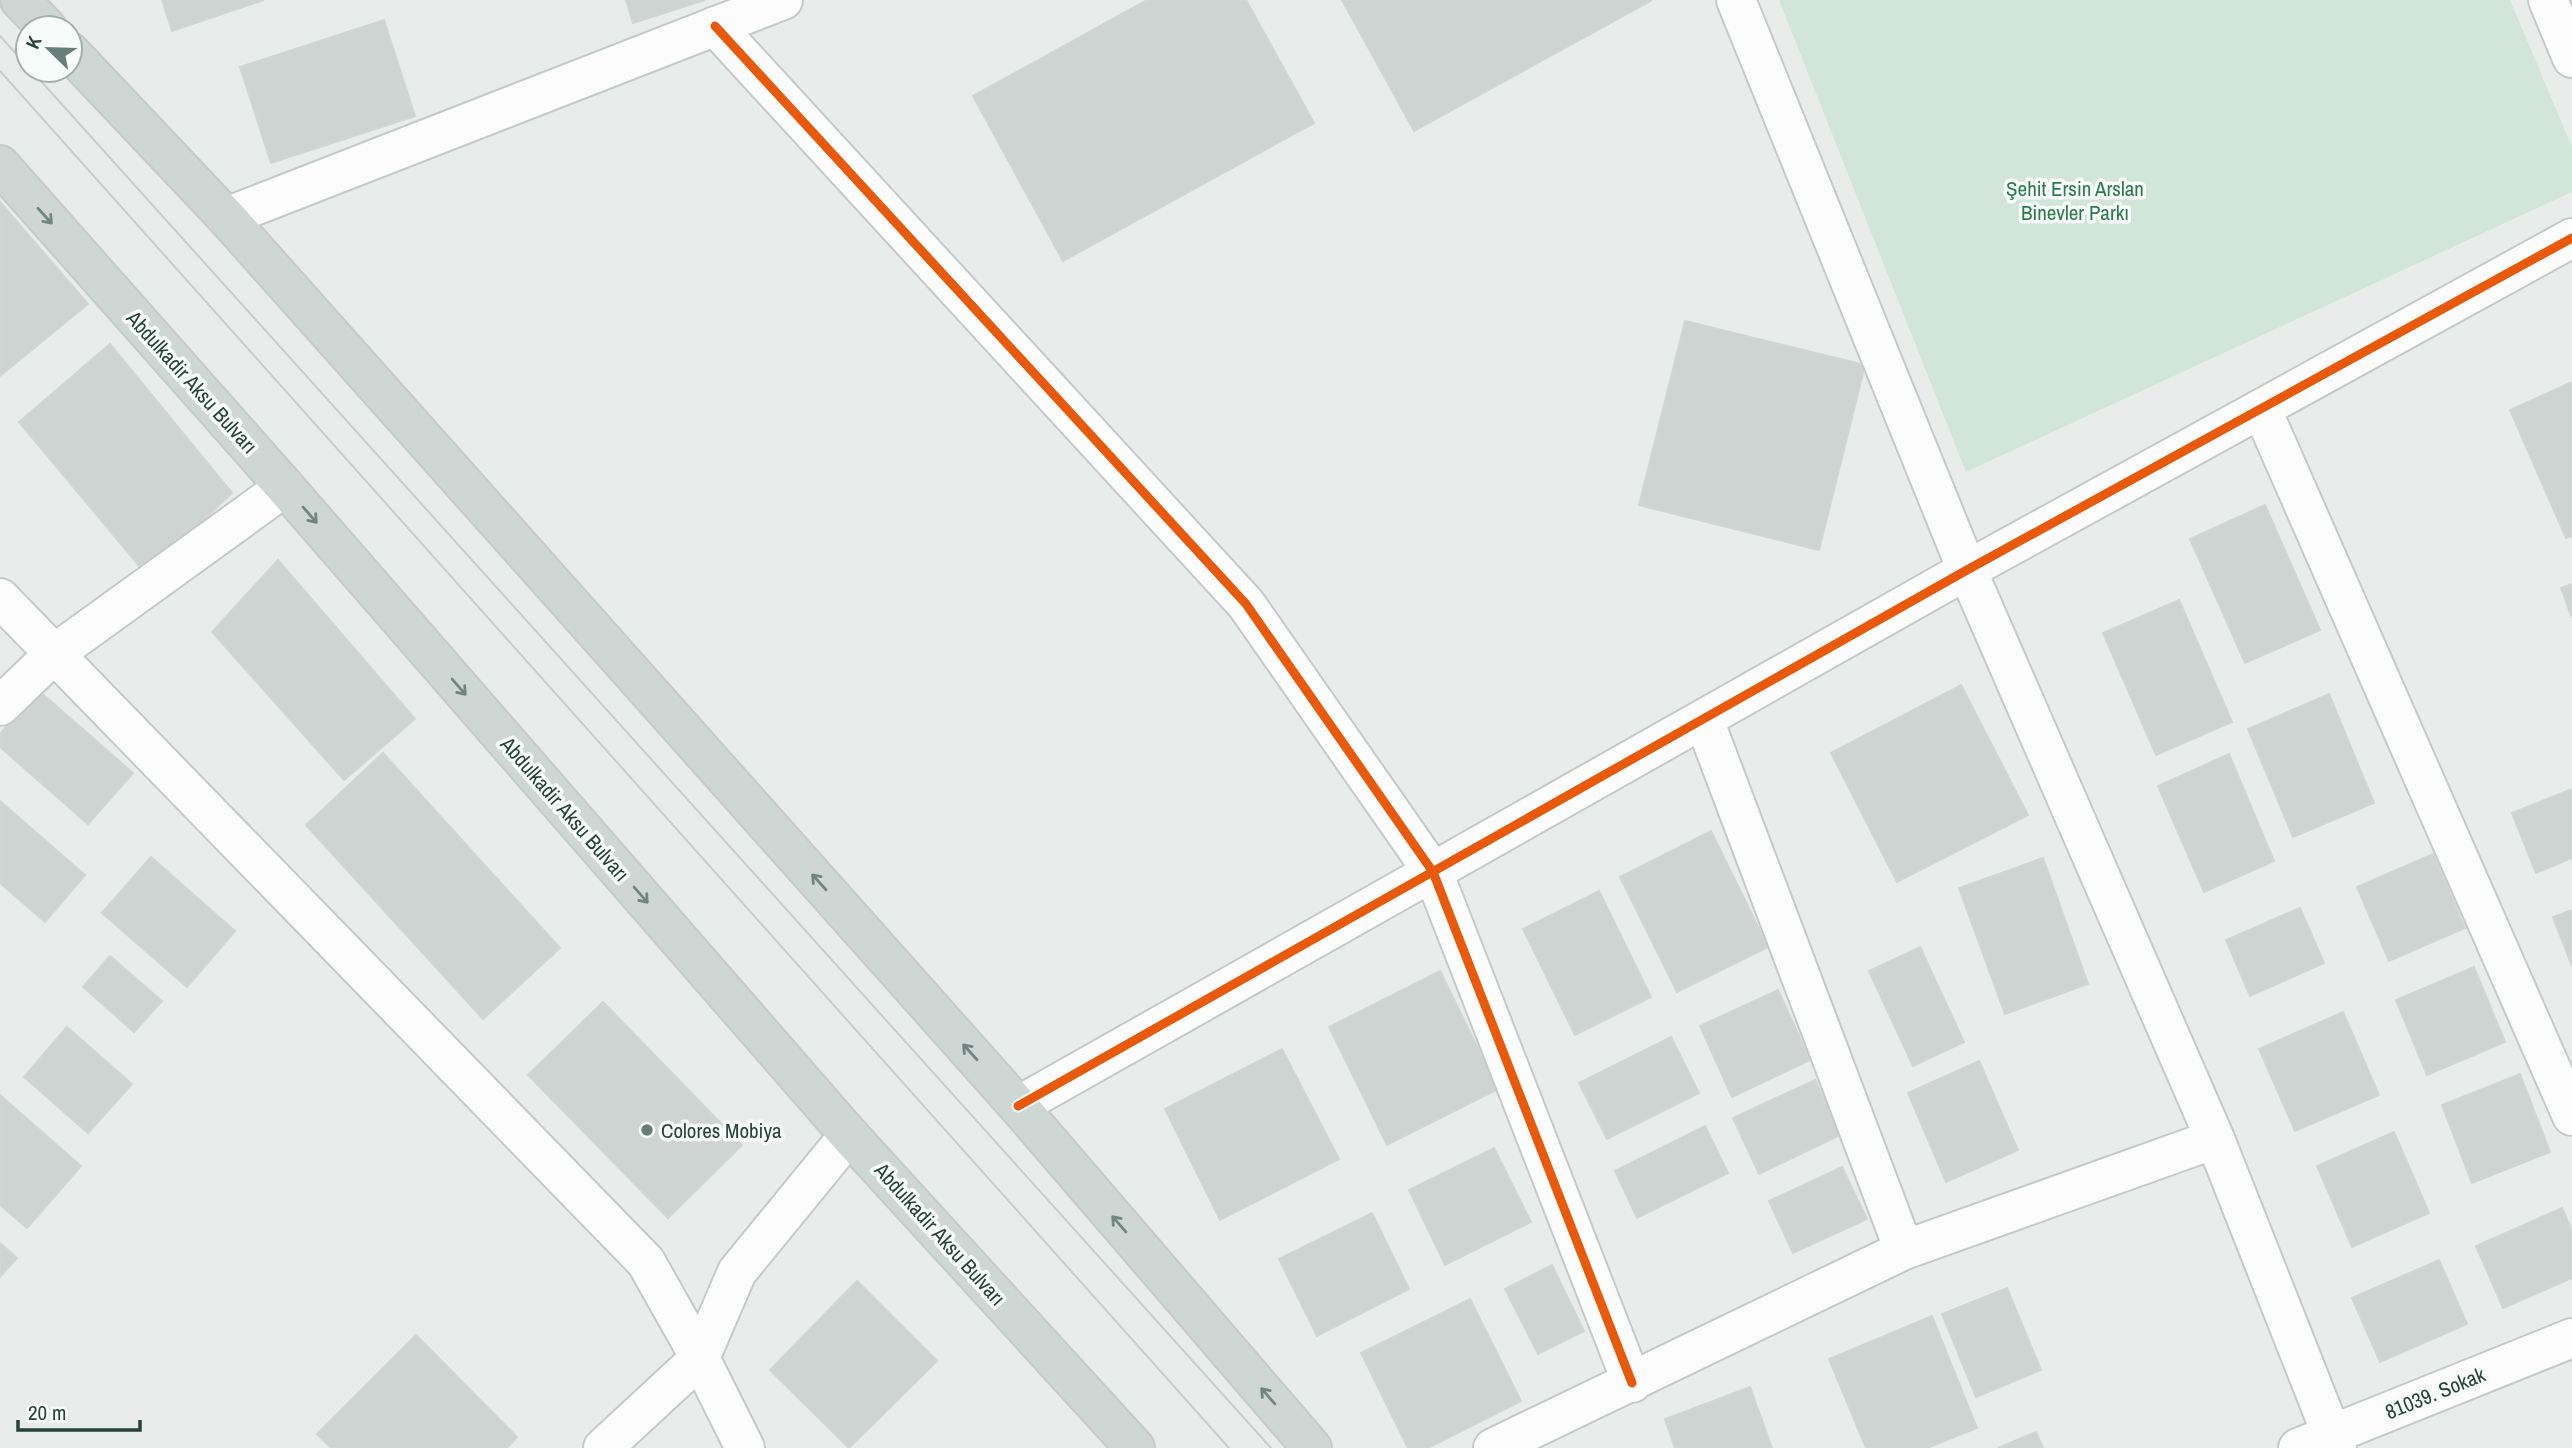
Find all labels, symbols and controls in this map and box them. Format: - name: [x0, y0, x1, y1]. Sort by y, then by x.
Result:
- north arrow: [14, 14, 84, 84]
- text: K: [19, 31, 48, 53]
- park label: Şehit Ersin Arslan Binevler Parkı: [2006, 174, 2144, 227]
- one-way arrow: [37, 207, 53, 225]
- street label: Abdulkadir Aksu Bulvarı: [119, 304, 264, 460]
- one-way arrow: [301, 506, 317, 524]
- one-way arrow: [451, 678, 467, 696]
- street label: Abdulkadir Aksu Bulvarı: [493, 730, 636, 888]
- one-way arrow: [811, 873, 827, 891]
- one-way arrow: [632, 886, 648, 904]
- one-way arrow: [962, 1043, 978, 1061]
- place label: Colores Mobiya: [661, 1116, 782, 1145]
- marker: Colores Mobiya: [639, 1122, 655, 1138]
- street label: Abdulkadir Aksu Bulvarı: [867, 1156, 1012, 1312]
- one-way arrow: [1111, 1215, 1127, 1233]
- street label: 81039. Sokak: [2381, 1360, 2490, 1426]
- scale bar: [18, 1388, 140, 1432]
- one-way arrow: [1260, 1388, 1276, 1406]
- text: 20 m: [28, 1398, 66, 1427]

